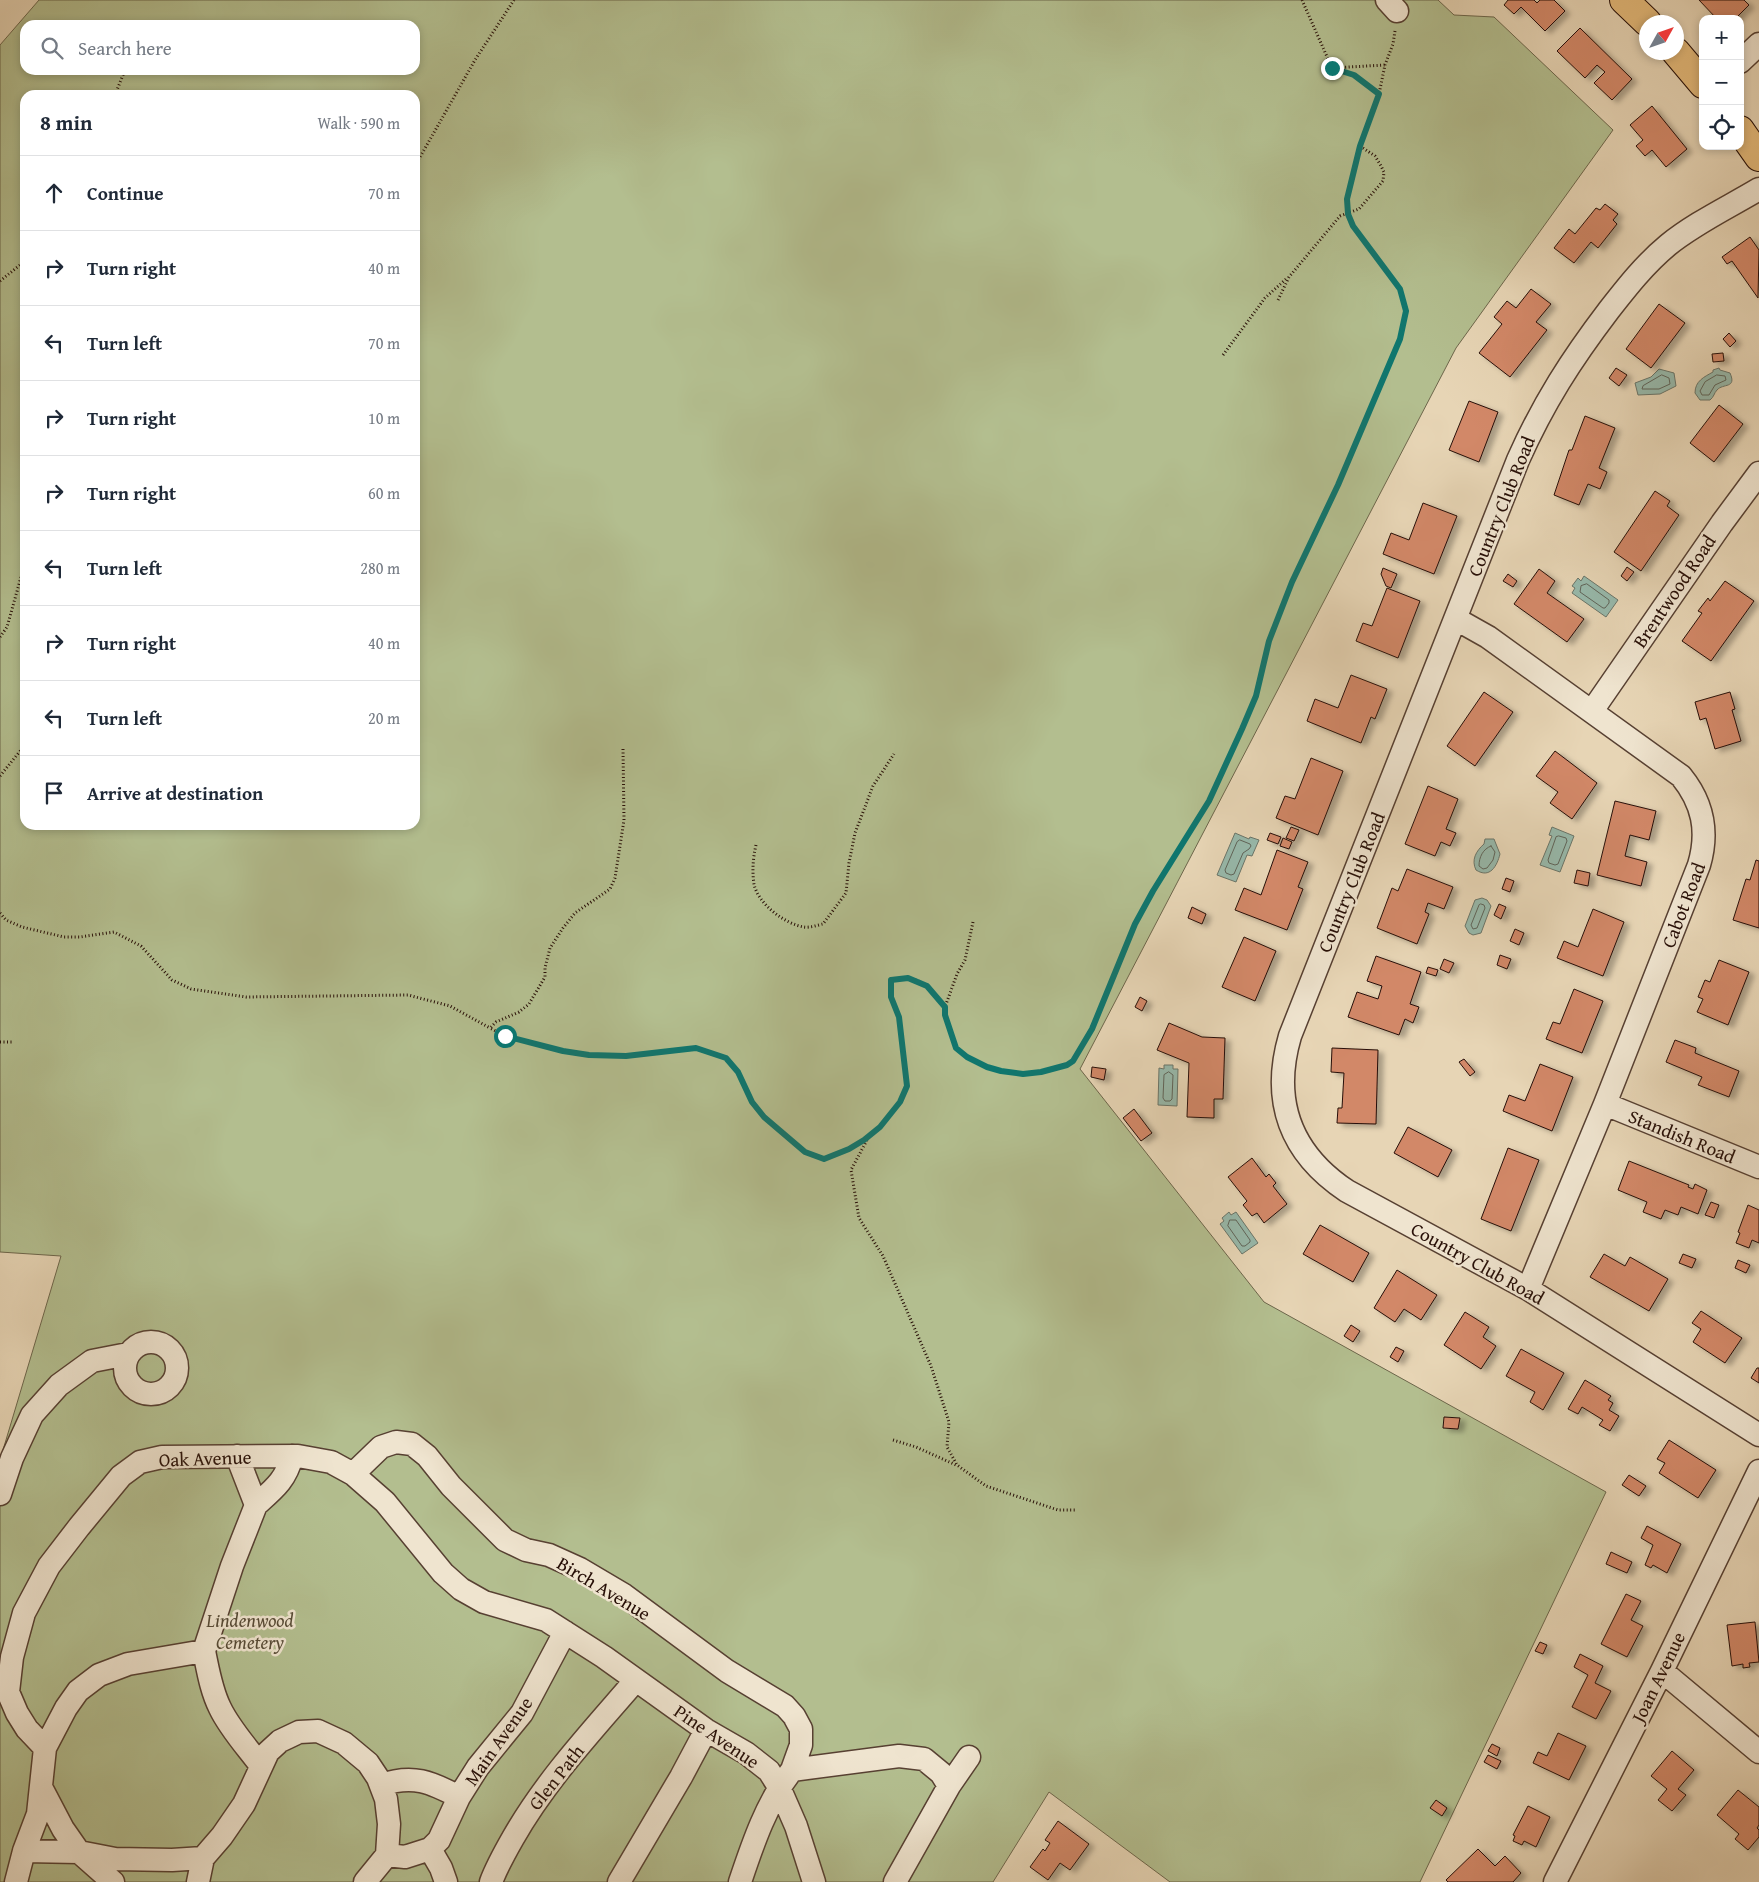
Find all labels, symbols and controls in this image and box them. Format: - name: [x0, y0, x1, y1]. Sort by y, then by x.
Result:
- north arrow: [1639, 15, 1684, 60]
- map controls: [1699, 15, 1744, 150]
- button: +: [1699, 15, 1744, 60]
- search box: [20, 20, 420, 75]
- icon: search: [38, 34, 66, 62]
- text: Search here: [78, 34, 172, 62]
- route end: [1321, 57, 1344, 80]
- button: −: [1699, 60, 1744, 105]
- button: locate: [1699, 105, 1744, 150]
- text: 8 min: [40, 107, 92, 138]
- text: Walk · 590 m: [317, 111, 400, 135]
- icon: ahead: [40, 179, 68, 207]
- text: Continue: [87, 179, 164, 207]
- text: 70 m: [368, 181, 400, 205]
- icon: right: [40, 254, 68, 282]
- text: Turn right: [87, 254, 176, 282]
- text: 40 m: [368, 256, 400, 280]
- icon: left: [40, 329, 68, 357]
- text: Turn left: [87, 329, 162, 357]
- text: 70 m: [368, 331, 400, 355]
- icon: right: [40, 404, 68, 432]
- text: Turn right: [87, 404, 176, 432]
- text: 10 m: [368, 406, 400, 430]
- street label: Country Club Road: [1460, 431, 1542, 580]
- icon: right: [40, 479, 68, 507]
- text: Turn right: [87, 479, 176, 507]
- text: 60 m: [368, 481, 400, 505]
- street label: Brentwood Road: [1626, 528, 1723, 653]
- icon: left: [40, 554, 68, 582]
- text: Turn left: [87, 554, 162, 582]
- text: 280 m: [360, 556, 400, 580]
- icon: right: [40, 629, 68, 657]
- text: Turn right: [87, 629, 176, 657]
- text: 40 m: [368, 631, 400, 655]
- icon: left: [40, 704, 68, 732]
- text: Turn left: [87, 704, 162, 732]
- text: 20 m: [368, 706, 400, 730]
- icon: arrive: [40, 779, 68, 807]
- text: Arrive at destination: [87, 779, 263, 807]
- street label: Country Club Road: [1310, 807, 1392, 956]
- street label: Cabot Road: [1654, 857, 1712, 952]
- route start: [494, 1025, 517, 1048]
- street label: Standish Road: [1624, 1102, 1741, 1171]
- street label: Country Club Road: [1406, 1215, 1551, 1312]
- street label: Oak Avenue: [158, 1442, 252, 1474]
- street label: Birch Avenue: [552, 1549, 656, 1627]
- park label: Lindenwood Cemetery: [205, 1606, 294, 1656]
- street label: Joan Avenue: [1623, 1627, 1692, 1729]
- street label: Main Avenue: [457, 1691, 539, 1791]
- street label: Pine Avenue: [669, 1697, 765, 1775]
- street label: Glen Path: [521, 1738, 591, 1816]

